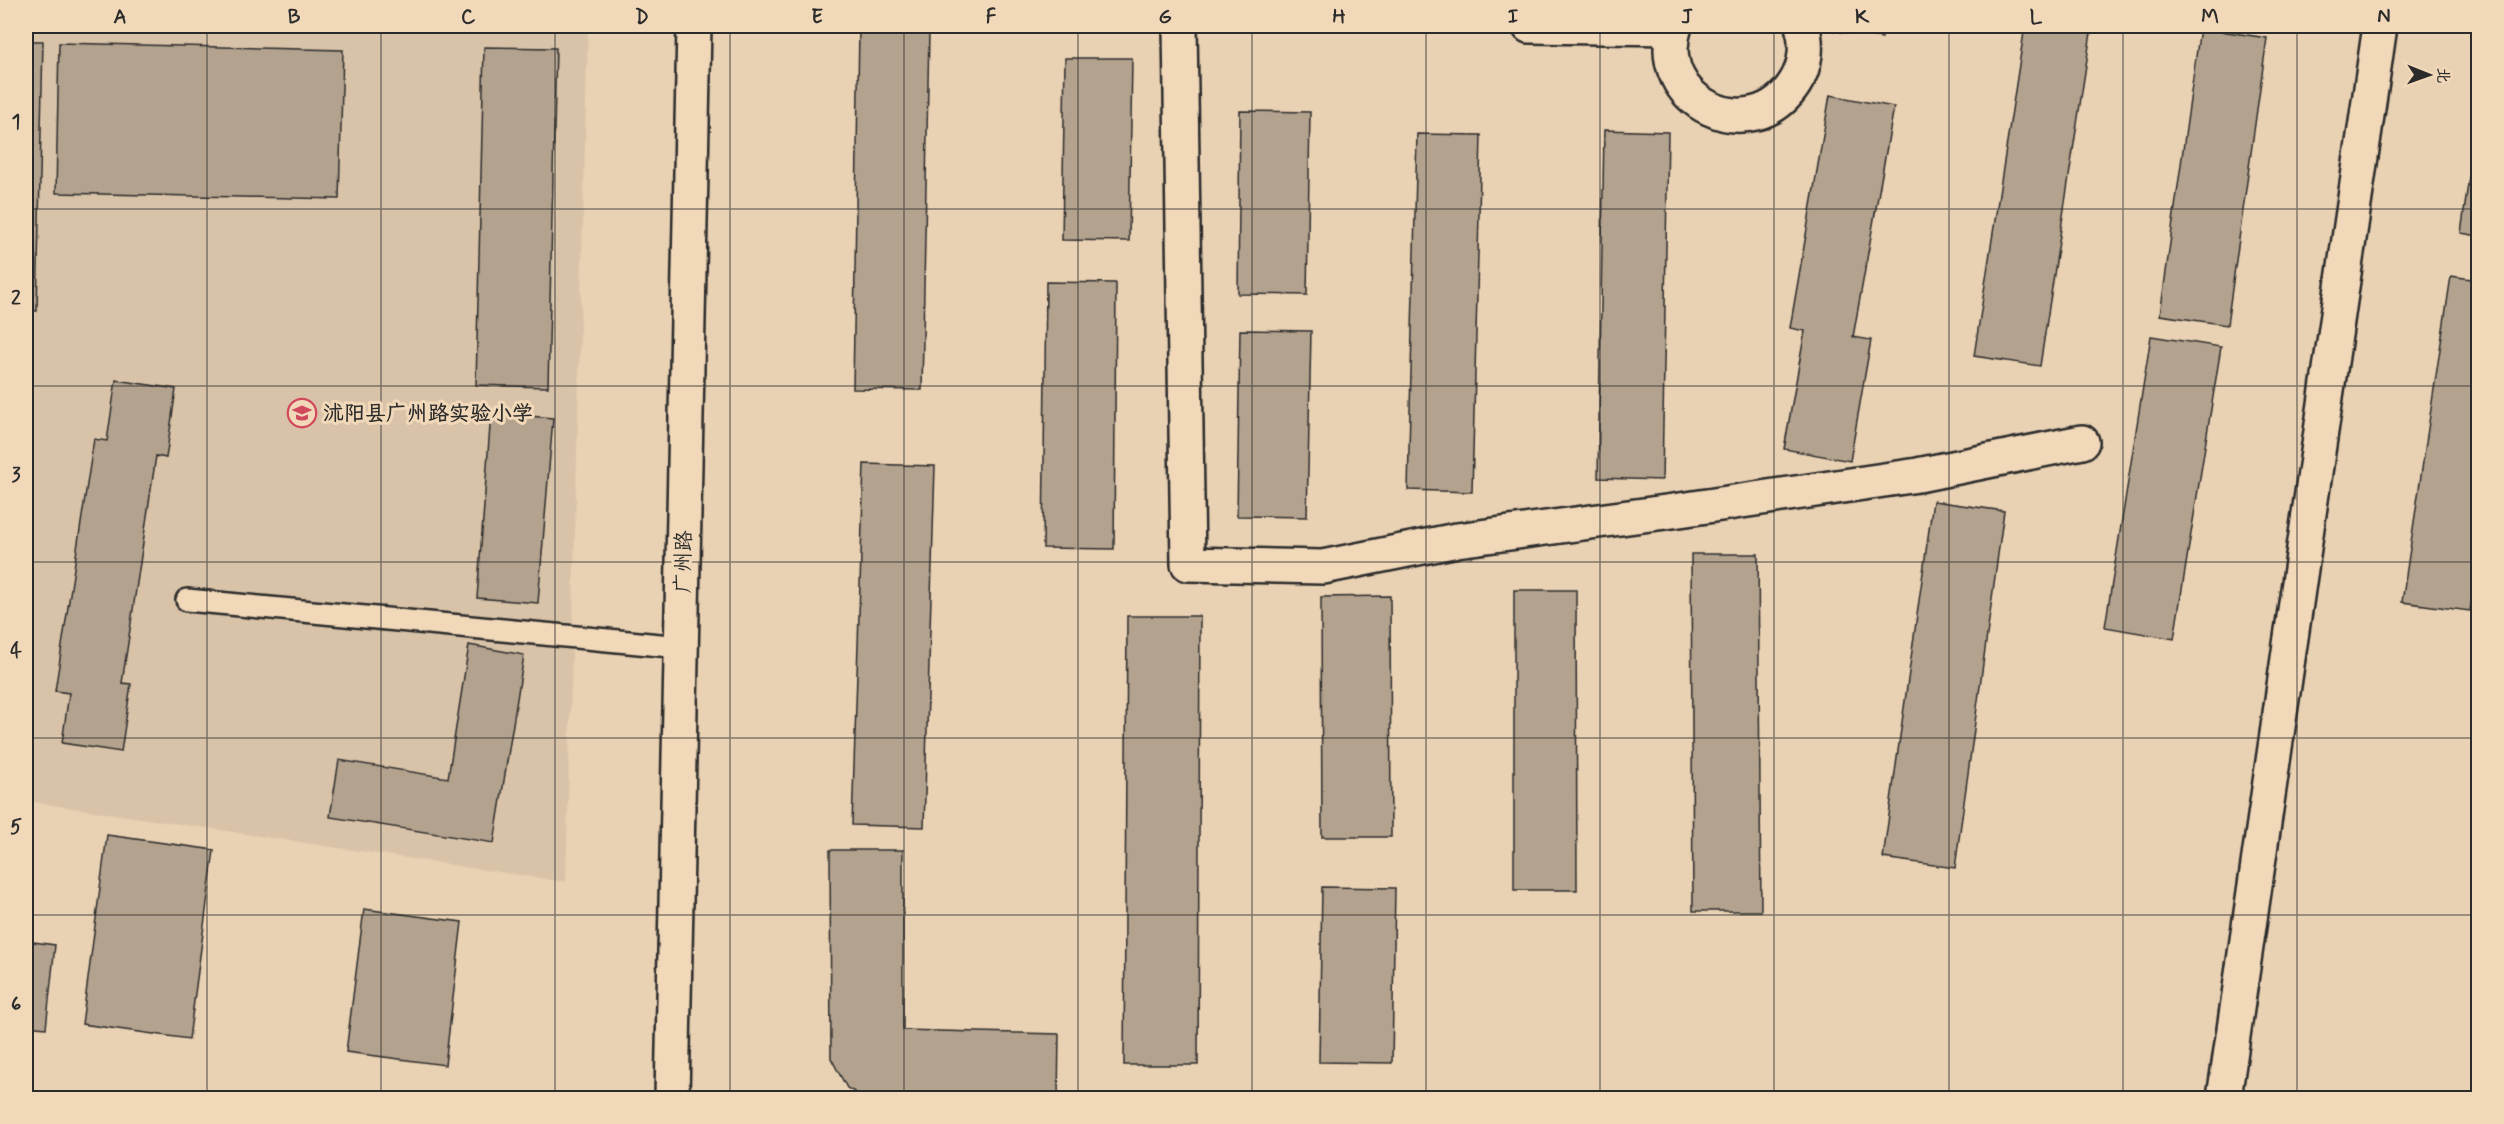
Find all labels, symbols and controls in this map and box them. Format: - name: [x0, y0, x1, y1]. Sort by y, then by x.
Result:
- text: A: [113, 4, 127, 31]
- text: B: [288, 4, 301, 31]
- text: C: [461, 4, 476, 31]
- text: D: [635, 4, 649, 31]
- text: E: [811, 4, 823, 31]
- text: F: [986, 4, 997, 31]
- text: G: [1158, 4, 1172, 31]
- text: H: [1332, 4, 1346, 31]
- text: I: [1508, 4, 1518, 31]
- text: J: [1681, 4, 1693, 31]
- text: K: [1855, 4, 1870, 31]
- text: L: [2030, 4, 2043, 31]
- text: M: [2201, 4, 2219, 31]
- text: N: [2377, 4, 2391, 31]
- north arrow: [2399, 45, 2459, 105]
- text: 北: [2432, 67, 2453, 83]
- text: 1: [12, 109, 20, 136]
- text: 2: [11, 285, 21, 312]
- school or university icon: 沭阳县广州路实验小学: [286, 397, 318, 429]
- place label: 沭阳县广州路实验小学: [323, 400, 533, 428]
- text: 3: [11, 462, 21, 489]
- street label: 广州路: [669, 530, 699, 594]
- text: 4: [10, 638, 22, 665]
- text: 5: [10, 814, 22, 841]
- text: 6: [11, 991, 21, 1018]

